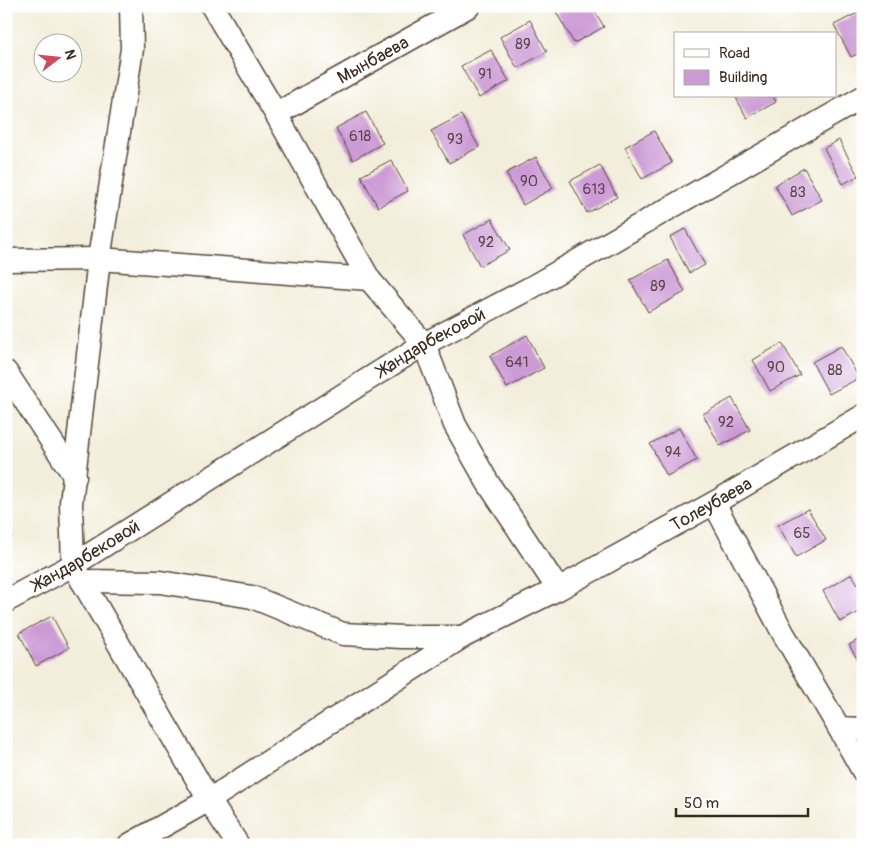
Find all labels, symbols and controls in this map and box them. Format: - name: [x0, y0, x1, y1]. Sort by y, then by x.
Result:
- street label: Мынбаева: [333, 31, 413, 89]
- north arrow: [32, 32, 82, 82]
- legend: [674, 32, 836, 98]
- house number: 89: [515, 35, 531, 54]
- text: Road: [719, 44, 750, 63]
- text: N: [61, 48, 79, 61]
- house number: 91: [478, 65, 492, 84]
- text: Building: [719, 68, 767, 87]
- house number: 618: [349, 127, 372, 146]
- house number: 93: [447, 130, 463, 149]
- house number: 90: [520, 172, 538, 191]
- house number: 613: [583, 180, 605, 199]
- house number: 83: [790, 183, 806, 202]
- house number: 92: [478, 233, 494, 252]
- house number: 89: [650, 277, 666, 296]
- street label: Жандарбековой: [370, 302, 489, 384]
- house number: 641: [505, 353, 529, 372]
- house number: 90: [767, 358, 785, 377]
- house number: 88: [827, 361, 843, 380]
- house number: 92: [718, 413, 734, 432]
- house number: 94: [665, 443, 682, 462]
- street label: Толеубаева: [666, 472, 756, 536]
- street label: Жандарбековой: [26, 514, 144, 598]
- house number: 65: [794, 524, 810, 543]
- scale bar: [676, 786, 809, 818]
- text: 50 m: [684, 794, 719, 813]

